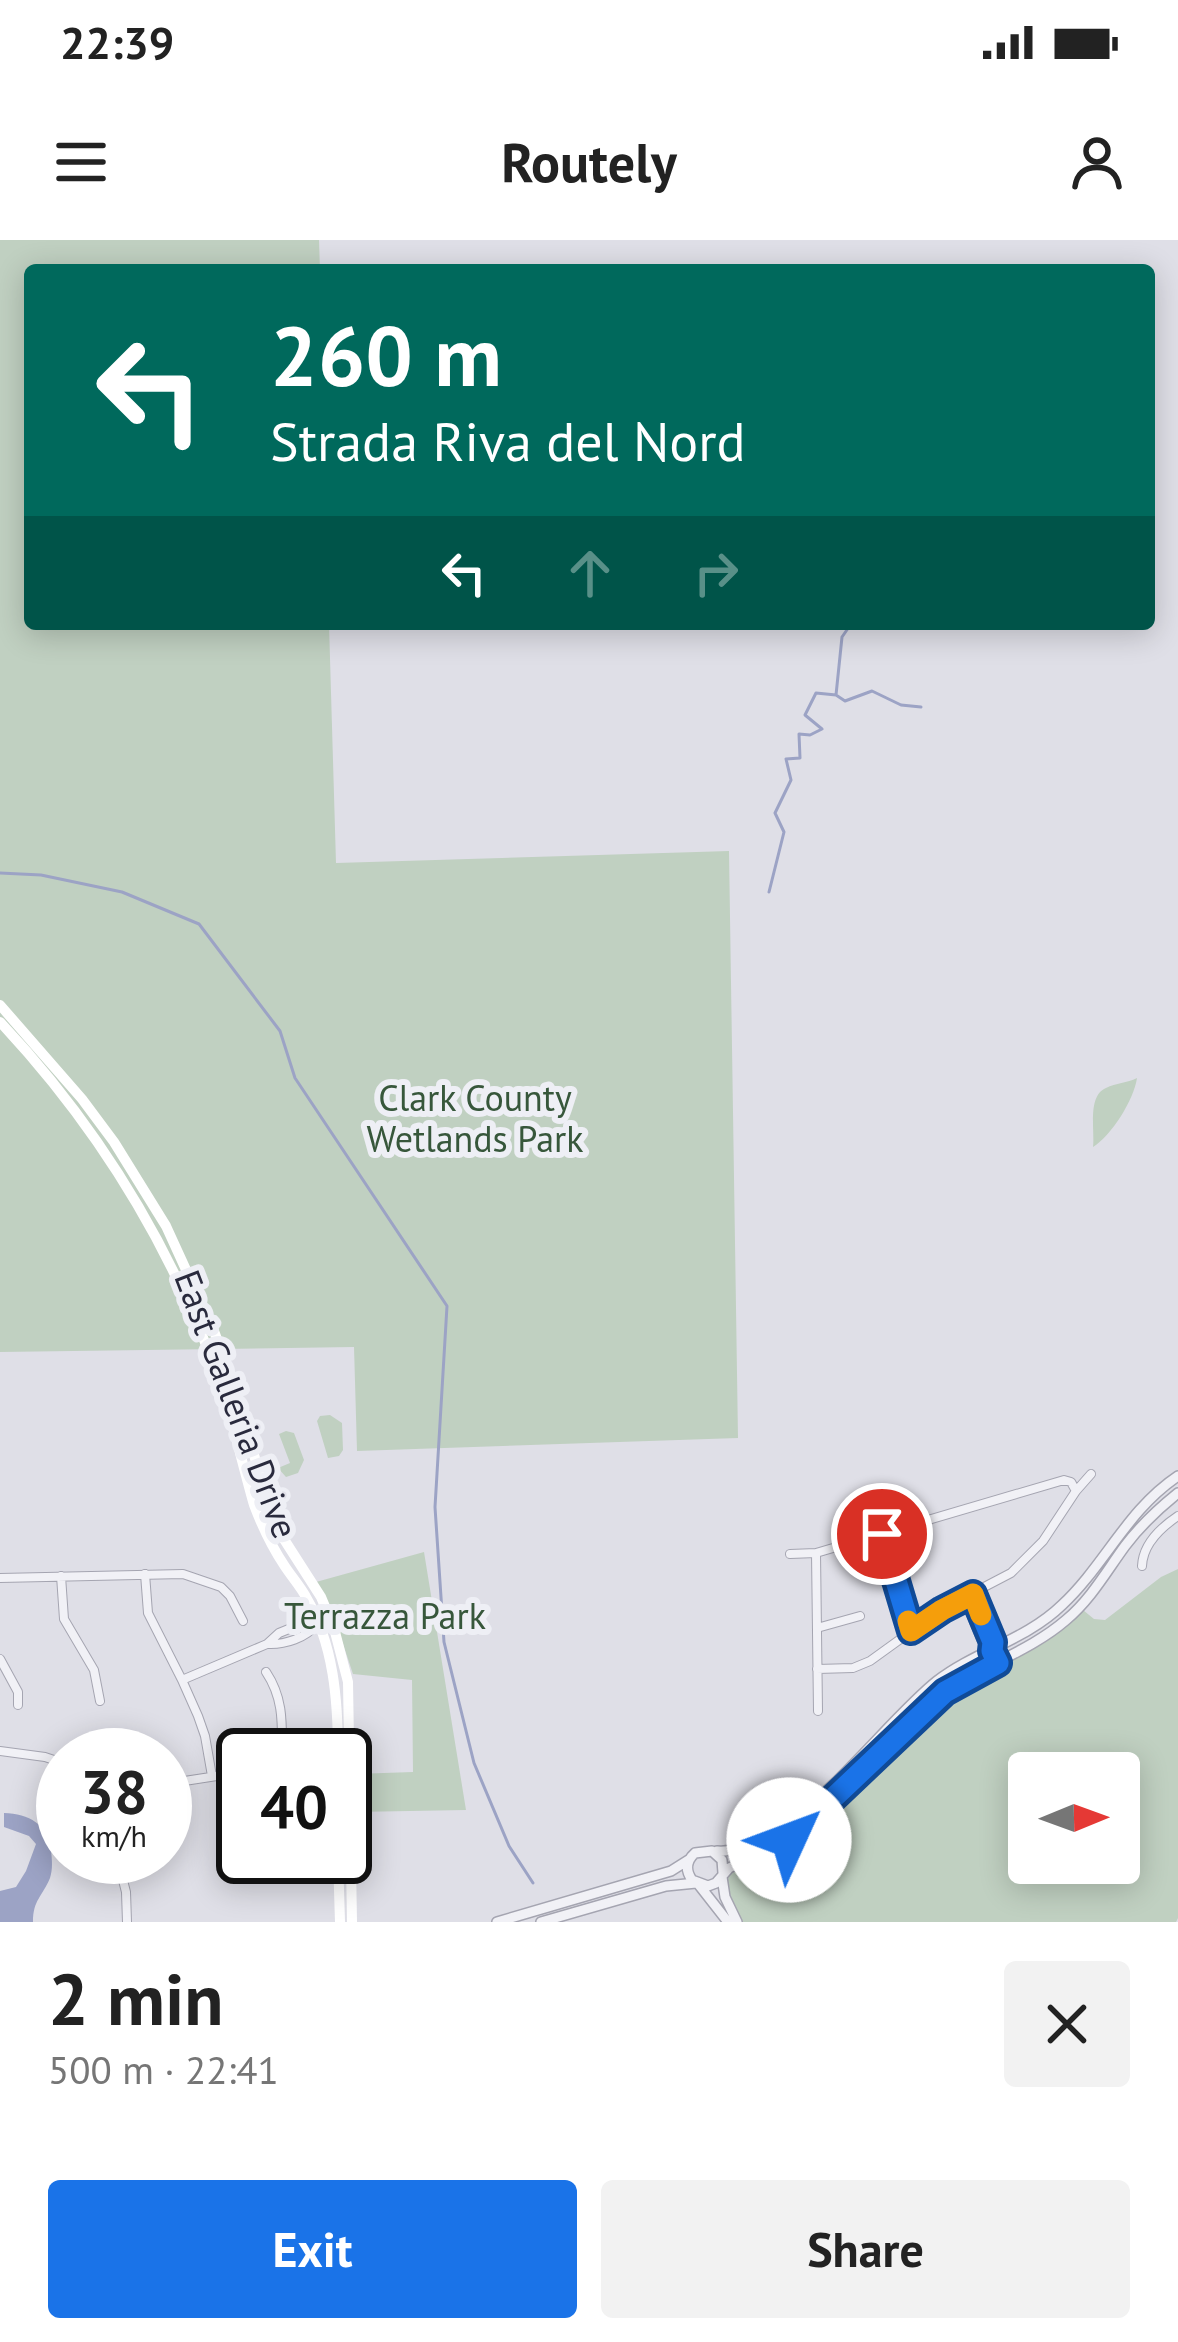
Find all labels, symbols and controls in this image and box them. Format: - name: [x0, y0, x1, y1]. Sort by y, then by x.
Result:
- text: 22:39: [60, 13, 174, 71]
- text: Routely: [501, 127, 677, 197]
- icon: menu: [48, 129, 114, 195]
- icon: person: [1064, 129, 1130, 195]
- text: 260 m: [270, 300, 502, 409]
- icon: left: [72, 312, 228, 468]
- text: Strada Riva del Nord: [270, 406, 746, 476]
- icon: left: [431, 540, 497, 606]
- icon: ahead: [557, 540, 623, 606]
- icon: right: [683, 540, 749, 606]
- park label: Clark County Wetlands Park: [366, 1074, 584, 1162]
- street label: East Galleria Drive: [164, 1263, 310, 1545]
- pin: [831, 1483, 933, 1585]
- icon: arrive: [849, 1501, 915, 1567]
- park label: Terrazza Park: [284, 1592, 486, 1639]
- speed limit sign: 40: [216, 1728, 372, 1884]
- text: 38: [80, 1752, 148, 1830]
- north arrow: [1008, 1752, 1140, 1884]
- map controls: [1008, 1752, 1140, 1884]
- position arrow: [726, 1777, 852, 1903]
- text: km/h: [81, 1816, 147, 1855]
- text: 2 min: [48, 1952, 224, 2045]
- button: close: [1004, 1961, 1130, 2087]
- text: 500 m · 22:41: [48, 2044, 279, 2095]
- button: Exit: [48, 2180, 577, 2318]
- button: Share: [601, 2180, 1130, 2318]

